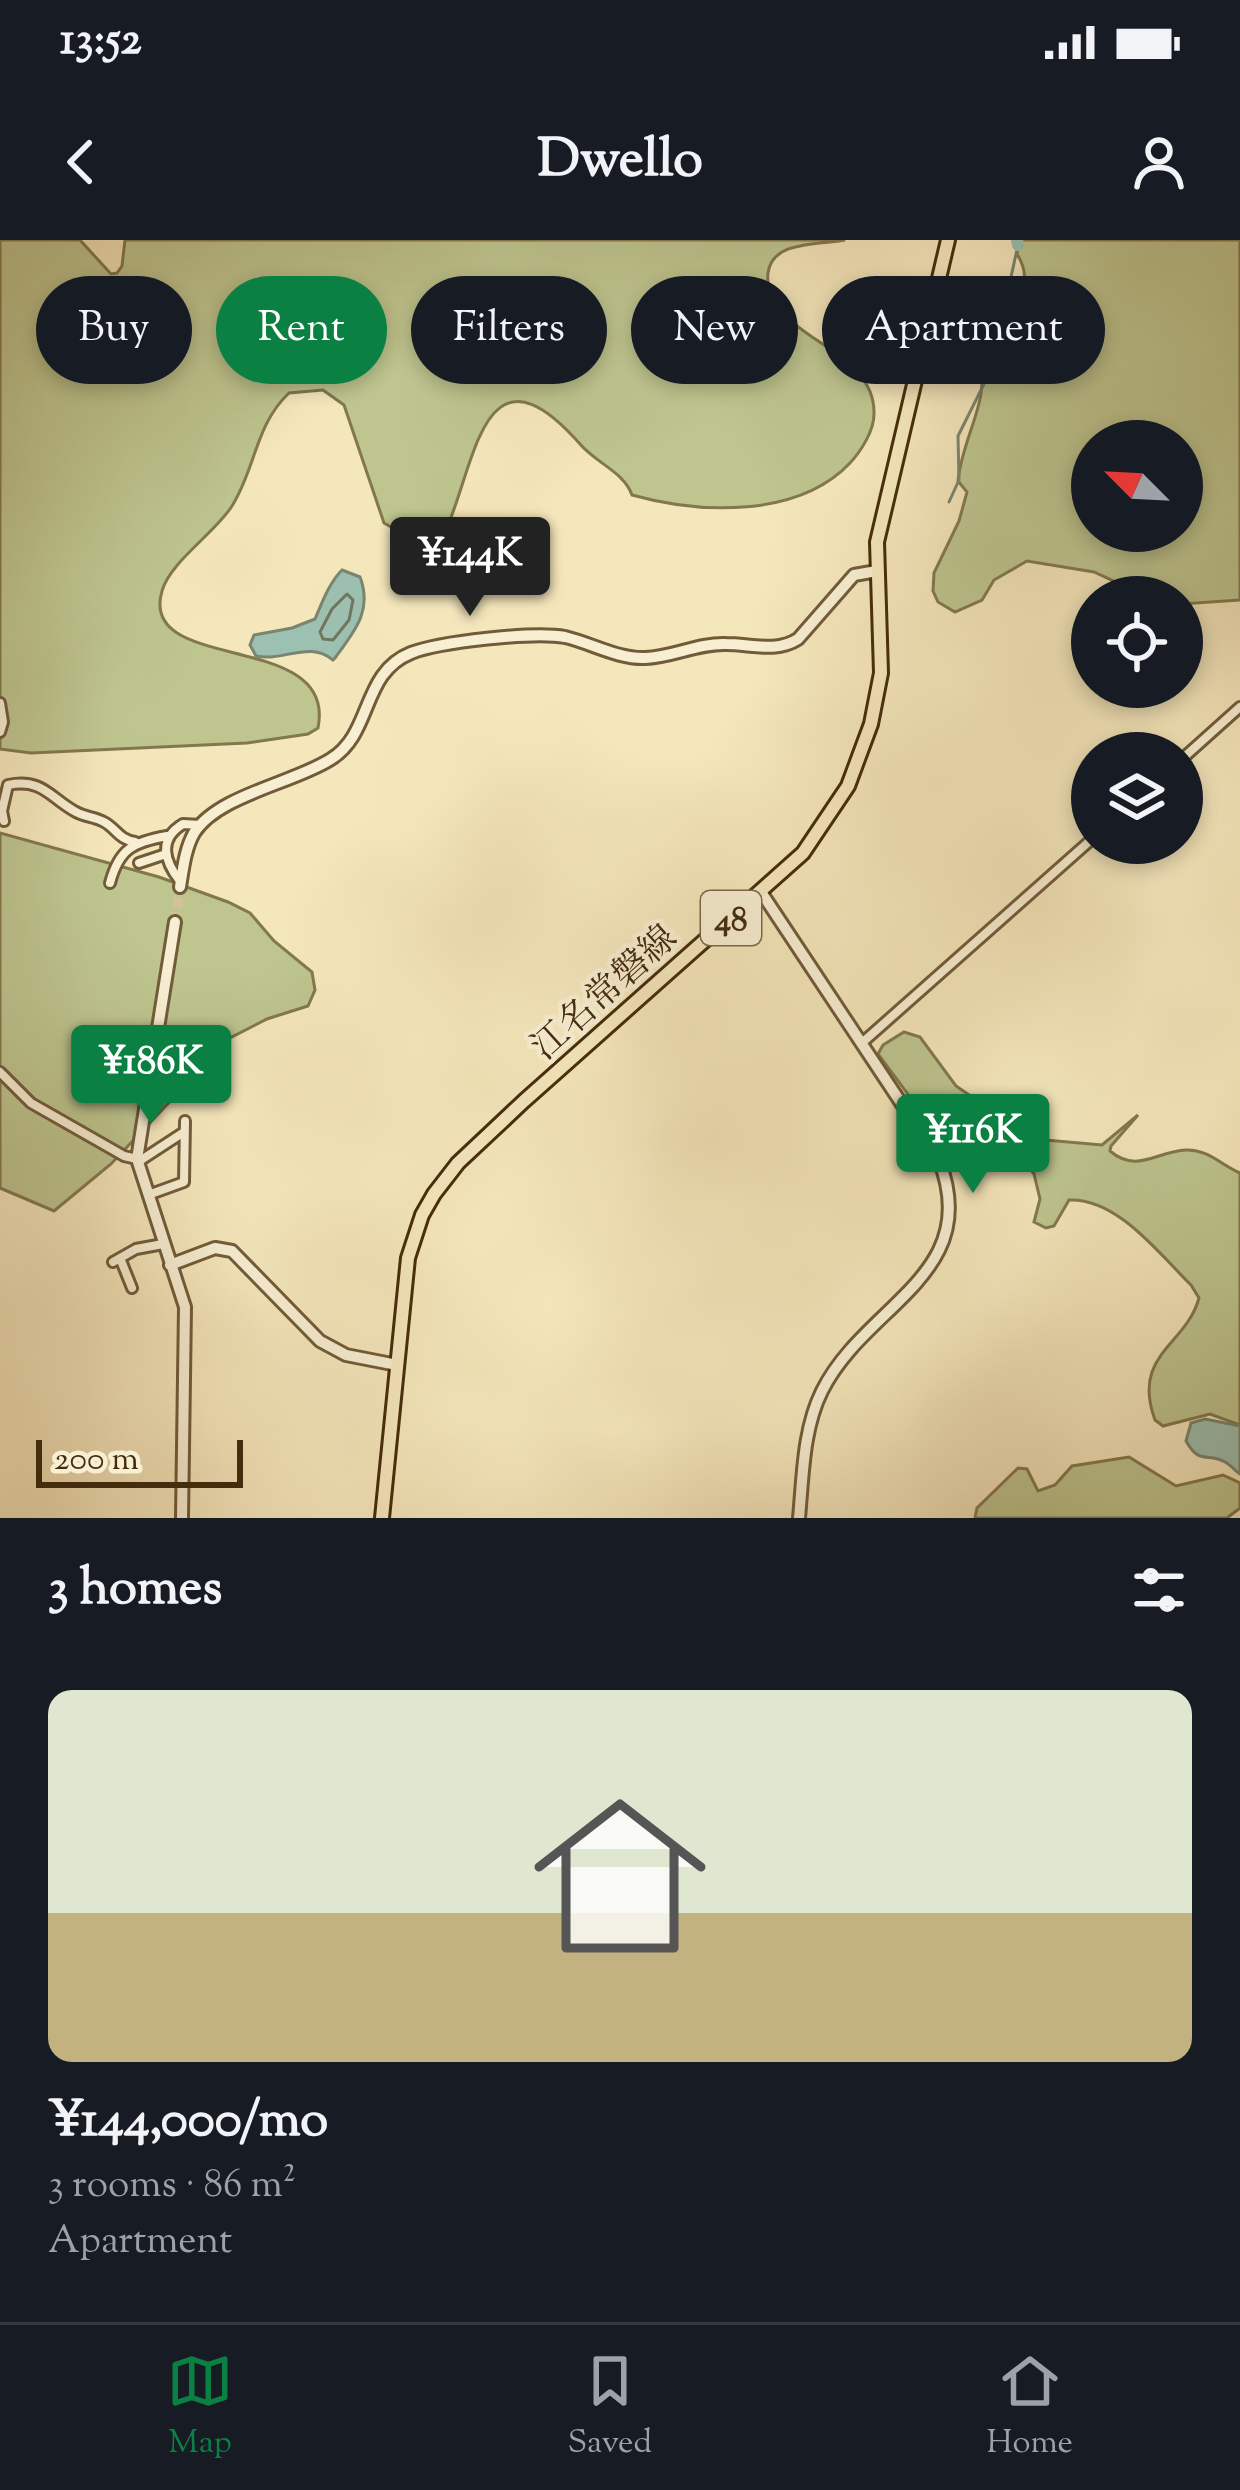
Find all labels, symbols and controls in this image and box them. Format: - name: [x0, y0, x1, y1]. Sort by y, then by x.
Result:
- text: 13:52: [60, 10, 142, 75]
- text: Dwello: [537, 123, 703, 201]
- icon: back: [48, 129, 114, 195]
- icon: person: [1126, 129, 1192, 195]
- chip: Buy: [36, 276, 192, 384]
- chip: Rent: [216, 276, 387, 384]
- chip: Filters: [411, 276, 607, 384]
- chip: New: [631, 276, 798, 384]
- chip: Apartment: [822, 276, 1105, 384]
- north arrow: [1071, 420, 1203, 552]
- map controls: [1071, 420, 1203, 864]
- pin: ¥144K: [386, 517, 554, 619]
- text: ¥144K: [417, 528, 523, 584]
- button: locate: [1071, 576, 1203, 708]
- button: layers: [1071, 732, 1203, 864]
- road number: 48: [701, 891, 761, 945]
- street label: 江名常磐線: [521, 914, 690, 1074]
- pin: ¥186K: [67, 1025, 235, 1127]
- text: ¥186K: [98, 1036, 204, 1092]
- pin: ¥116K: [889, 1094, 1057, 1196]
- text: ¥116K: [923, 1105, 1023, 1161]
- scale bar: [36, 1434, 243, 1487]
- text: 200 m: [54, 1437, 139, 1485]
- text: 3 homes: [48, 1554, 222, 1627]
- icon: filters: [1126, 1557, 1192, 1623]
- icon: home: [512, 1768, 728, 1984]
- text: ¥144,000/mo: [48, 2086, 328, 2159]
- text: 3 rooms · 86 m²: [48, 2159, 296, 2215]
- text: Apartment: [48, 2215, 232, 2271]
- tab: Map: [167, 2348, 233, 2468]
- tab: Saved: [567, 2348, 652, 2468]
- tab: Home: [986, 2348, 1073, 2468]

